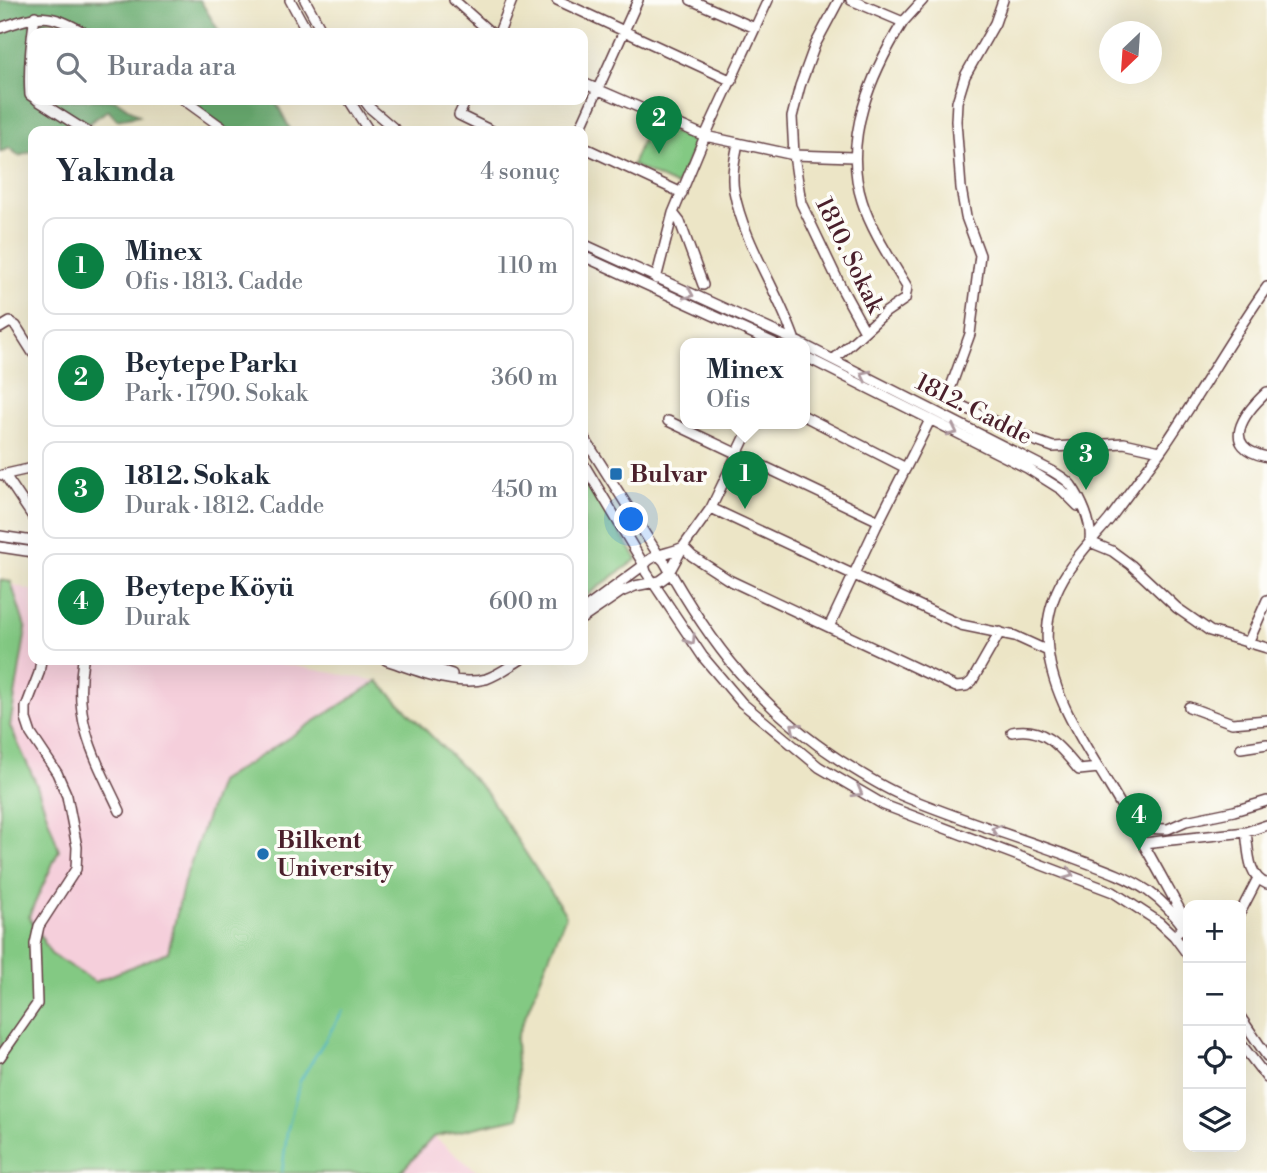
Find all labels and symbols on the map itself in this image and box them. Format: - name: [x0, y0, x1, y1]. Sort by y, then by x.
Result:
- north arrow: [1099, 21, 1162, 84]
- pin: 2: [636, 96, 682, 154]
- street label: 1810. Sokak: [808, 193, 891, 320]
- one-way arrow: [682, 286, 694, 300]
- street label: 1812. Cadde: [910, 368, 1037, 452]
- one-way arrow: [860, 370, 872, 384]
- one-way arrow: [946, 423, 958, 437]
- pin: 3: [1063, 432, 1109, 490]
- pin: 1: [722, 451, 768, 509]
- place label: Bulvar: [630, 460, 708, 490]
- marker: Bulvar: [608, 466, 624, 482]
- your location: [614, 502, 648, 536]
- one-way arrow: [683, 632, 696, 645]
- one-way arrow: [790, 723, 803, 735]
- one-way arrow: [851, 783, 863, 797]
- pin: 4: [1116, 793, 1162, 851]
- one-way arrow: [990, 824, 1002, 838]
- place label: Bilkent University: [277, 826, 394, 884]
- marker: Bilkent University: [255, 846, 271, 862]
- one-way arrow: [1063, 866, 1075, 880]

